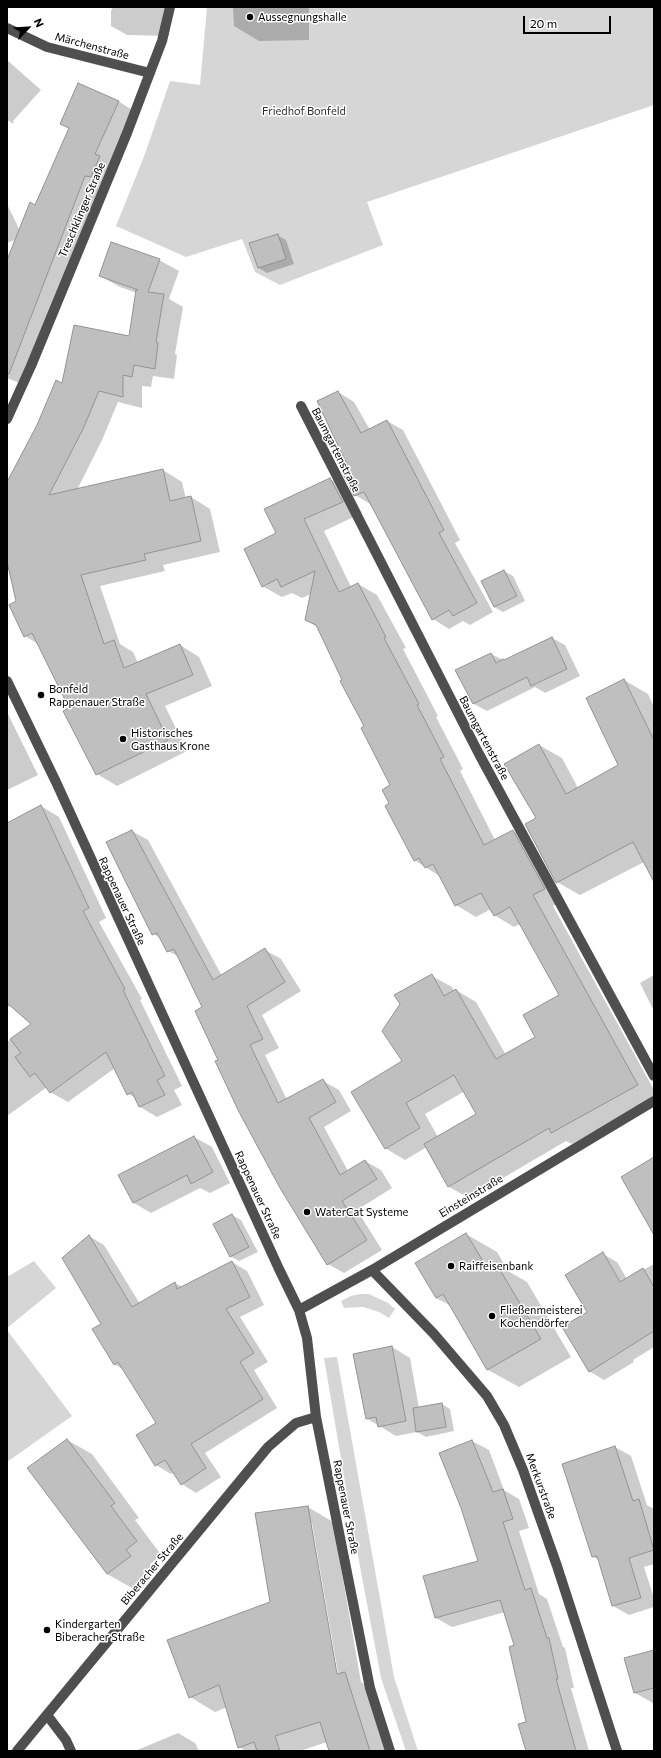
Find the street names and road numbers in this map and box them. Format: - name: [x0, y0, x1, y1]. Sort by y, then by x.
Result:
- street label: Märchenstraße: [54, 30, 130, 62]
- street label: Treschklinger Straße: [56, 160, 108, 260]
- street label: Baumgartenstraße: [309, 406, 363, 494]
- street label: Baumgartenstraße: [456, 694, 512, 782]
- street label: Rappenauer Straße: [96, 855, 148, 947]
- street label: Rappenauer Straße: [232, 1149, 284, 1241]
- street label: Einsteinstraße: [437, 1172, 505, 1220]
- street label: Merkurstraße: [523, 1451, 559, 1521]
- street label: Rappenauer Straße: [330, 1459, 362, 1555]
- street label: Biberacher Straße: [118, 1530, 186, 1608]

